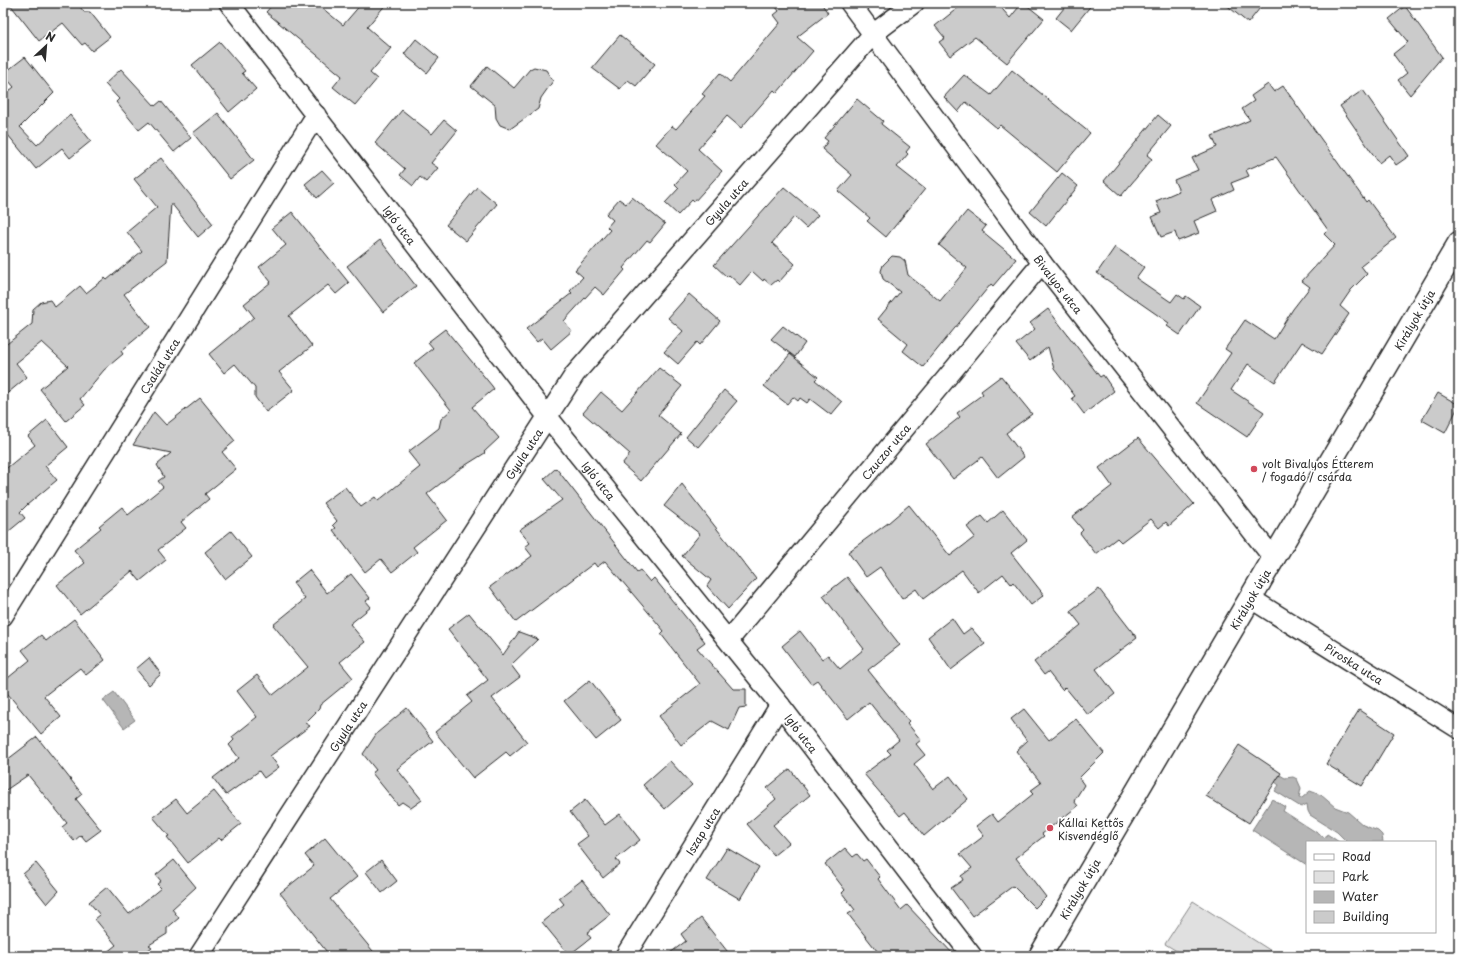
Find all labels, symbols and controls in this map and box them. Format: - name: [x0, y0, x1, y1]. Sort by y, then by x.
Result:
- north arrow: [26, 26, 66, 66]
- text: N: [43, 27, 59, 46]
- street label: Gyula utca: [700, 174, 752, 229]
- street label: Igló utca: [379, 202, 420, 248]
- street label: Bivalyos utca: [1030, 251, 1087, 317]
- street label: Királyok útja: [1389, 286, 1439, 353]
- street label: Család utca: [135, 334, 183, 397]
- street label: Czuczor utca: [857, 420, 914, 483]
- street label: Gyula utca: [501, 425, 547, 483]
- place label: volt Bivalyos Étterem / fogadó / csárda: [1262, 455, 1374, 485]
- street label: Igló utca: [578, 457, 620, 504]
- marker: volt Bivalyos Étterem / fogadó / csárda: [1249, 464, 1259, 474]
- street label: Királyok útja: [1225, 565, 1274, 633]
- street label: Piroska utca: [1322, 639, 1387, 688]
- street label: Gyula utca: [325, 697, 371, 755]
- street label: Igló utca: [781, 710, 822, 757]
- street label: Iszap utca: [681, 803, 724, 858]
- place label: Kállai Kettős Kisvendéglő: [1058, 814, 1124, 844]
- marker: Kállai Kettős Kisvendéglő: [1045, 823, 1055, 833]
- legend: [1306, 841, 1436, 933]
- text: Road: [1342, 847, 1371, 865]
- street label: Királyok útja: [1055, 855, 1104, 922]
- text: Park: [1342, 867, 1369, 885]
- text: Water: [1342, 887, 1379, 905]
- text: Building: [1342, 907, 1389, 925]

